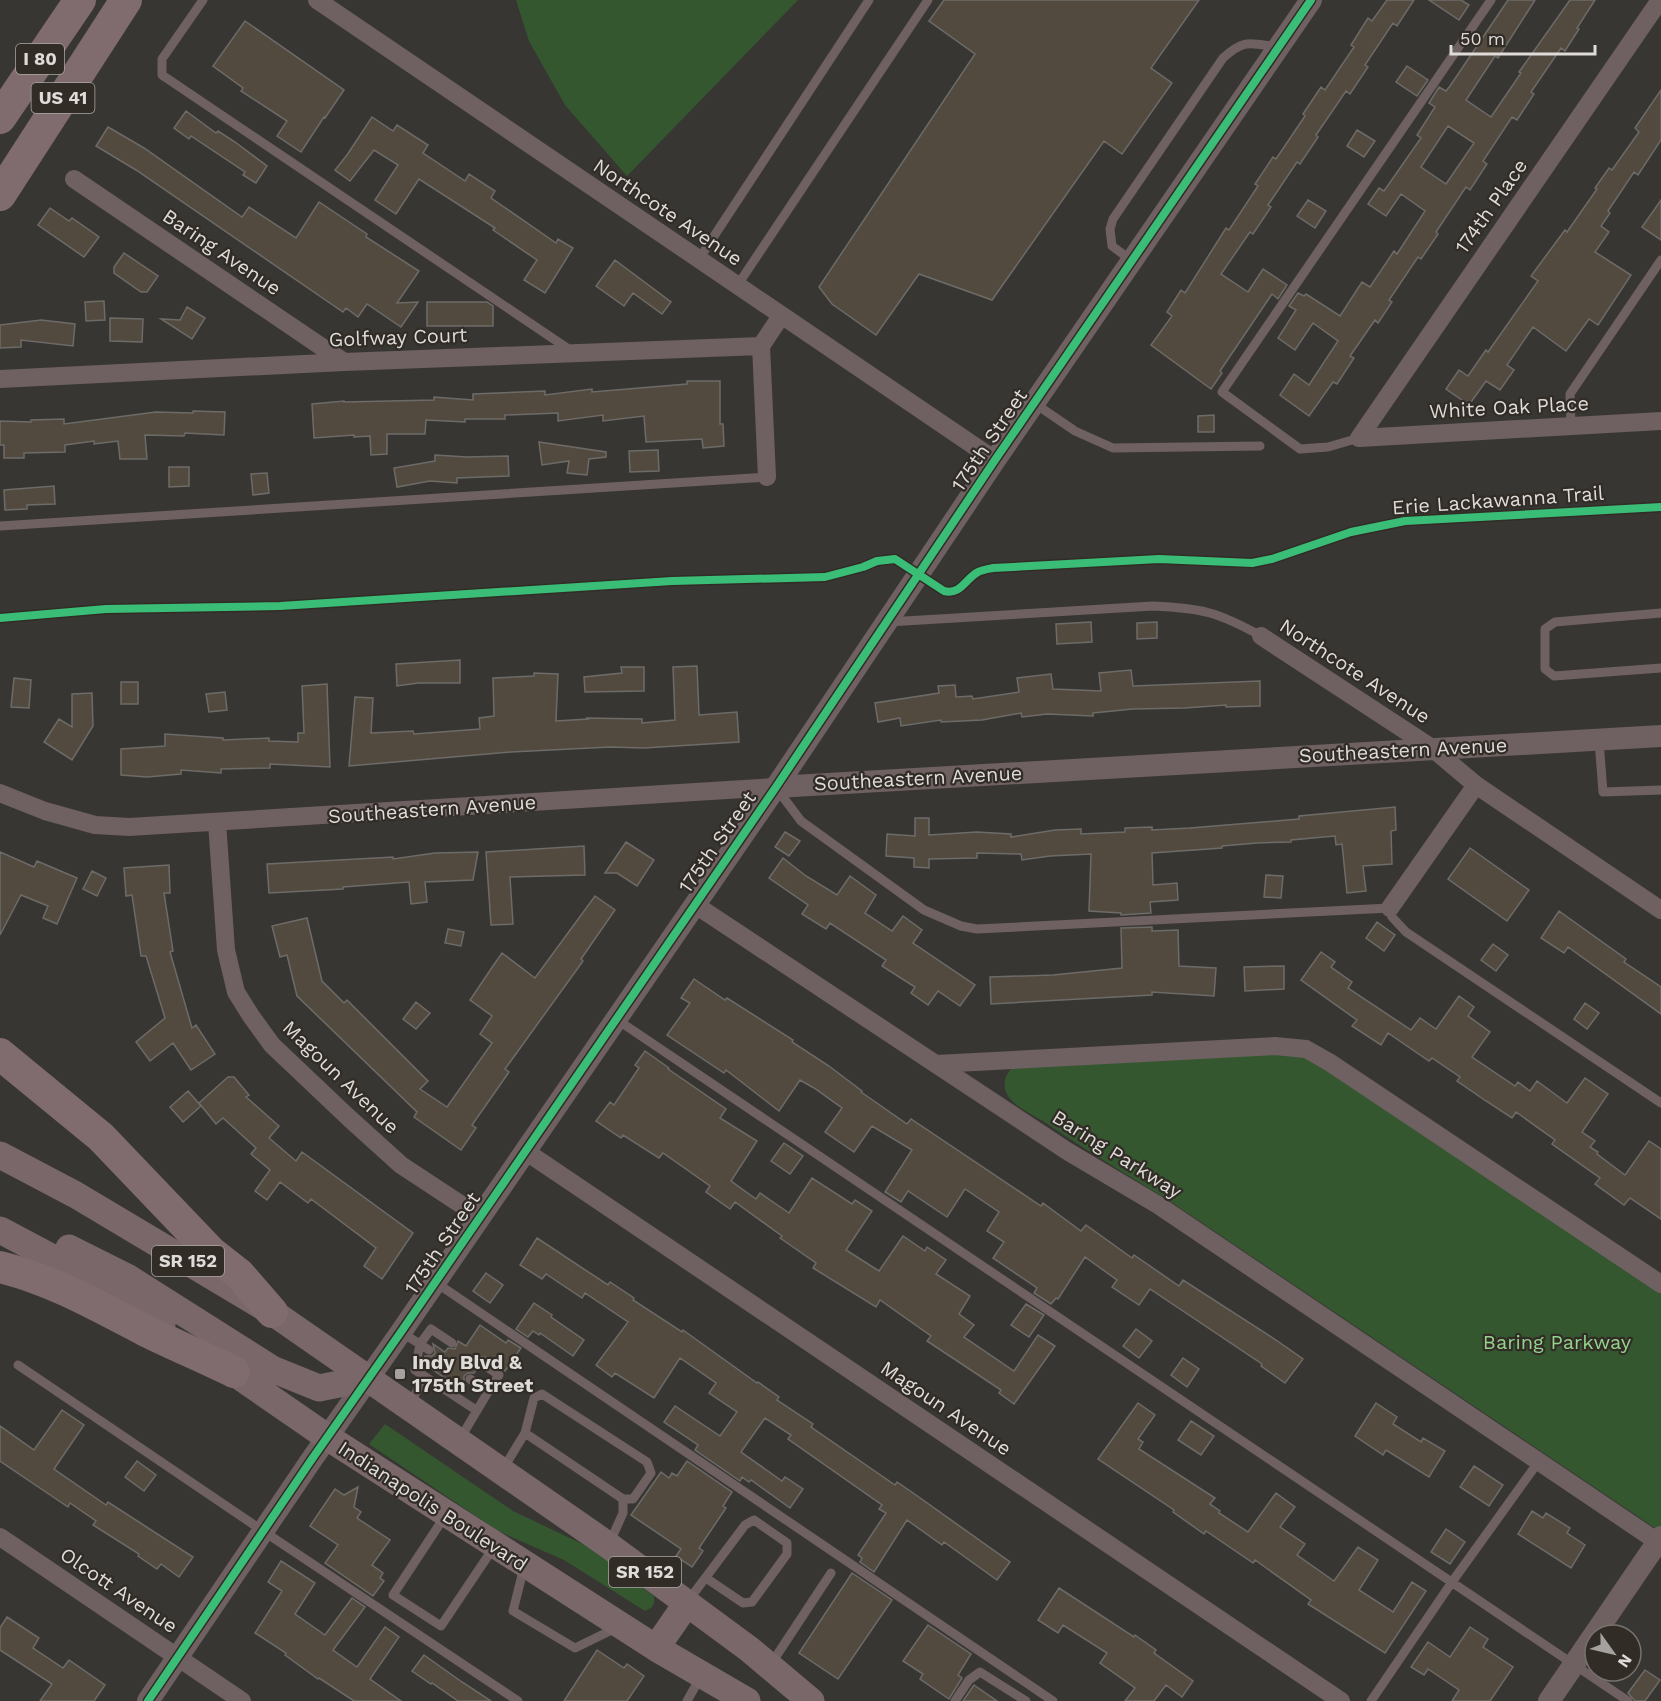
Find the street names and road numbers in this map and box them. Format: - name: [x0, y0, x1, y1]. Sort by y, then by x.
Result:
- road number: I 80: [16, 44, 64, 74]
- road number: US 41: [32, 83, 94, 113]
- street label: Northcote Avenue: [589, 153, 747, 271]
- street label: 174th Place: [1450, 154, 1532, 258]
- street label: Baring Avenue: [158, 204, 286, 300]
- street label: Golfway Court: [328, 323, 468, 351]
- street label: 175th Street: [946, 384, 1032, 496]
- street label: White Oak Place: [1428, 391, 1590, 423]
- street label: Erie Lackawanna Trail: [1391, 481, 1605, 519]
- street label: Northcote Avenue: [1275, 613, 1435, 729]
- street label: Southeastern Avenue: [1298, 733, 1508, 767]
- street label: Southeastern Avenue: [813, 761, 1023, 795]
- street label: 175th Street: [673, 786, 761, 897]
- street label: Southeastern Avenue: [327, 790, 537, 828]
- street label: Magoun Avenue: [278, 1015, 404, 1139]
- street label: Baring Parkway: [1048, 1105, 1187, 1204]
- street label: 175th Street: [399, 1187, 485, 1299]
- road number: SR 152: [152, 1246, 224, 1276]
- street label: Magoun Avenue: [876, 1355, 1016, 1461]
- street label: Indianapolis Boulevard: [334, 1436, 532, 1576]
- street label: Olcott Avenue: [56, 1542, 182, 1638]
- road number: SR 152: [609, 1557, 681, 1587]

